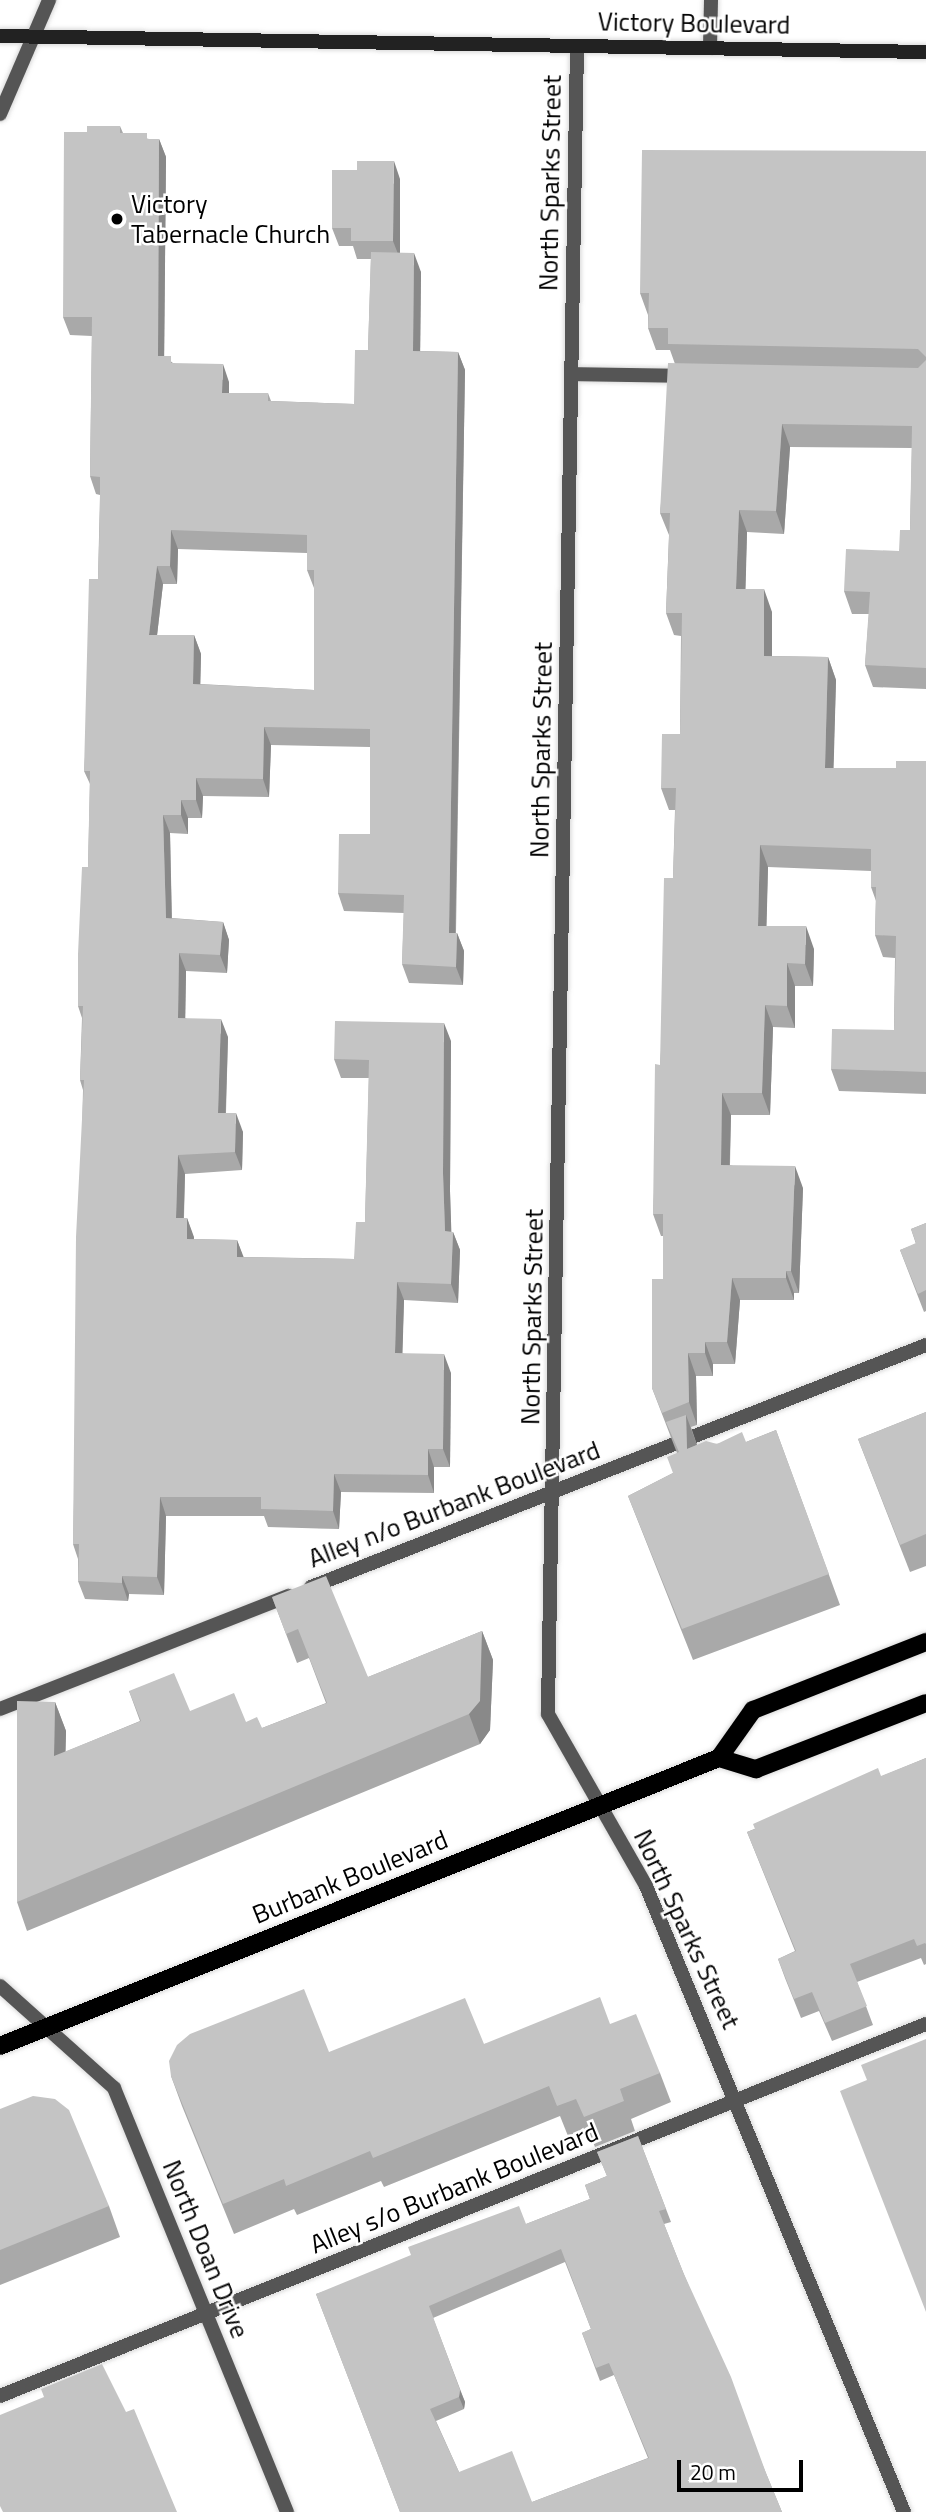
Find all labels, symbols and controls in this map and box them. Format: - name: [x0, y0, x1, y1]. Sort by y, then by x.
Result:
- street label: Victory Boulevard: [597, 6, 791, 40]
- street label: North Sparks Street: [533, 75, 567, 291]
- place label: Victory Tabernacle Church: [131, 188, 330, 249]
- marker: Victory Tabernacle Church: [109, 211, 125, 227]
- street label: North Sparks Street: [524, 642, 558, 858]
- street label: North Sparks Street: [515, 1209, 549, 1425]
- street label: Alley n/o Burbank Boulevard: [304, 1434, 604, 1574]
- street label: Burbank Boulevard: [248, 1824, 452, 1930]
- street label: North Sparks Street: [627, 1824, 747, 2034]
- street label: Alley s/o Burbank Boulevard: [305, 2116, 603, 2260]
- street label: North Doan Drive: [156, 2156, 256, 2342]
- scale bar: [681, 2446, 807, 2490]
- text: 20 m: [690, 2456, 736, 2488]

